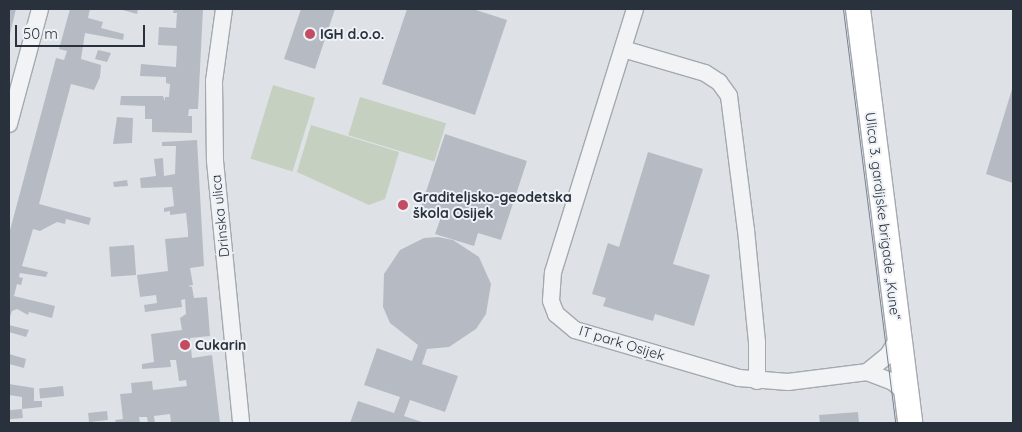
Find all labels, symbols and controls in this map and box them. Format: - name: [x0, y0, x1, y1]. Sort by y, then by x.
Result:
- scale bar: [18, 15, 148, 47]
- text: 50 m: [23, 24, 58, 43]
- place label: IGH d.o.o.: [320, 26, 384, 42]
- marker: IGH d.o.o.: [304, 28, 316, 40]
- street label: Ulica 3. gardijske brigade „Kune“: [862, 111, 904, 321]
- street label: Drinska ulica: [207, 174, 233, 258]
- place label: Graditeljsko-geodetska škola Osijek: [413, 189, 572, 222]
- marker: Graditeljsko-geodetska škola Osijek: [397, 199, 409, 211]
- street label: IT park Osijek: [577, 322, 667, 364]
- place label: Cukarin: [195, 337, 246, 353]
- marker: Cukarin: [179, 339, 191, 351]

